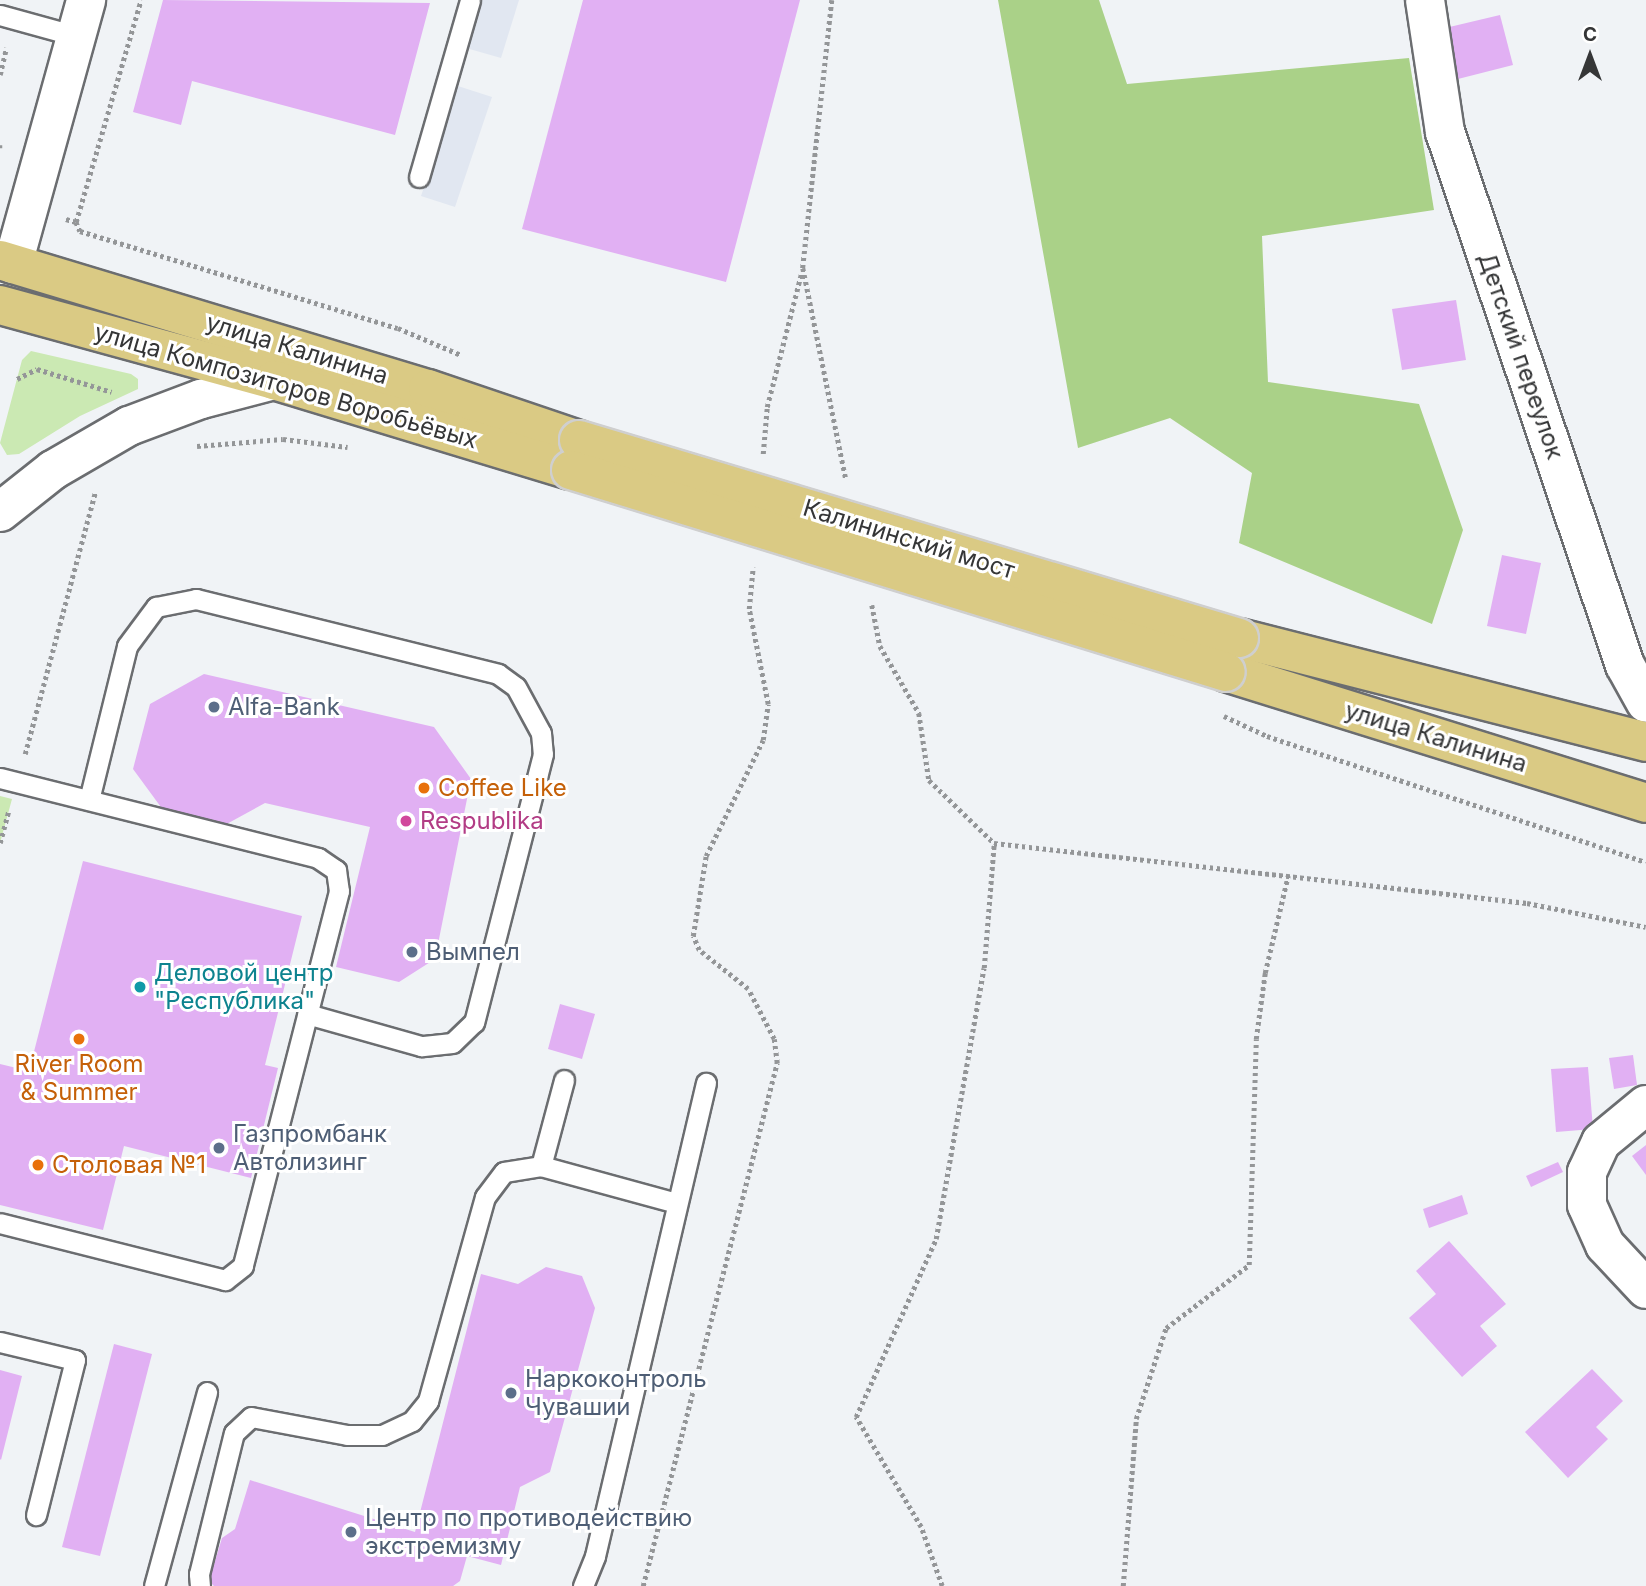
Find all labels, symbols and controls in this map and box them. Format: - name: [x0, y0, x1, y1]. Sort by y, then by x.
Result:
- north arrow: [1555, 21, 1625, 91]
- text: С: [1583, 23, 1597, 46]
- street label: Детский переулок: [1472, 249, 1570, 463]
- street label: улица Калинина: [203, 308, 391, 390]
- street label: улица Композиторов Воробьёвых: [91, 317, 481, 455]
- street label: Калининский мост: [800, 493, 1018, 585]
- place label: Alfa-Bank: [228, 693, 340, 721]
- street label: улица Калинина: [1342, 696, 1530, 778]
- marker: Alfa-Bank: [206, 699, 222, 715]
- place label: Coffee Like: [438, 774, 567, 802]
- marker: Coffee Like: [416, 780, 432, 796]
- place label: Respublika: [420, 807, 544, 835]
- marker: Respublika: [398, 813, 414, 829]
- place label: Вымпел: [426, 938, 520, 966]
- marker: Вымпел: [404, 944, 420, 960]
- place label: Деловой центр "Республика": [154, 959, 334, 1015]
- marker: Деловой центр "Республика": [132, 979, 148, 995]
- marker: River Room & Summer: [71, 1031, 87, 1047]
- place label: River Room & Summer: [15, 1050, 143, 1106]
- place label: Газпромбанк Автолизинг: [233, 1120, 387, 1176]
- marker: Газпромбанк Автолизинг: [211, 1140, 227, 1156]
- place label: Столовая №1: [52, 1151, 206, 1179]
- marker: Столовая №1: [30, 1157, 46, 1173]
- place label: Наркоконтроль Чувашии: [525, 1365, 707, 1421]
- marker: Наркоконтроль Чувашии: [503, 1385, 519, 1401]
- place label: Центр по противодействию экстремизму: [365, 1504, 692, 1560]
- marker: Центр по противодействию экстремизму: [343, 1524, 359, 1540]

